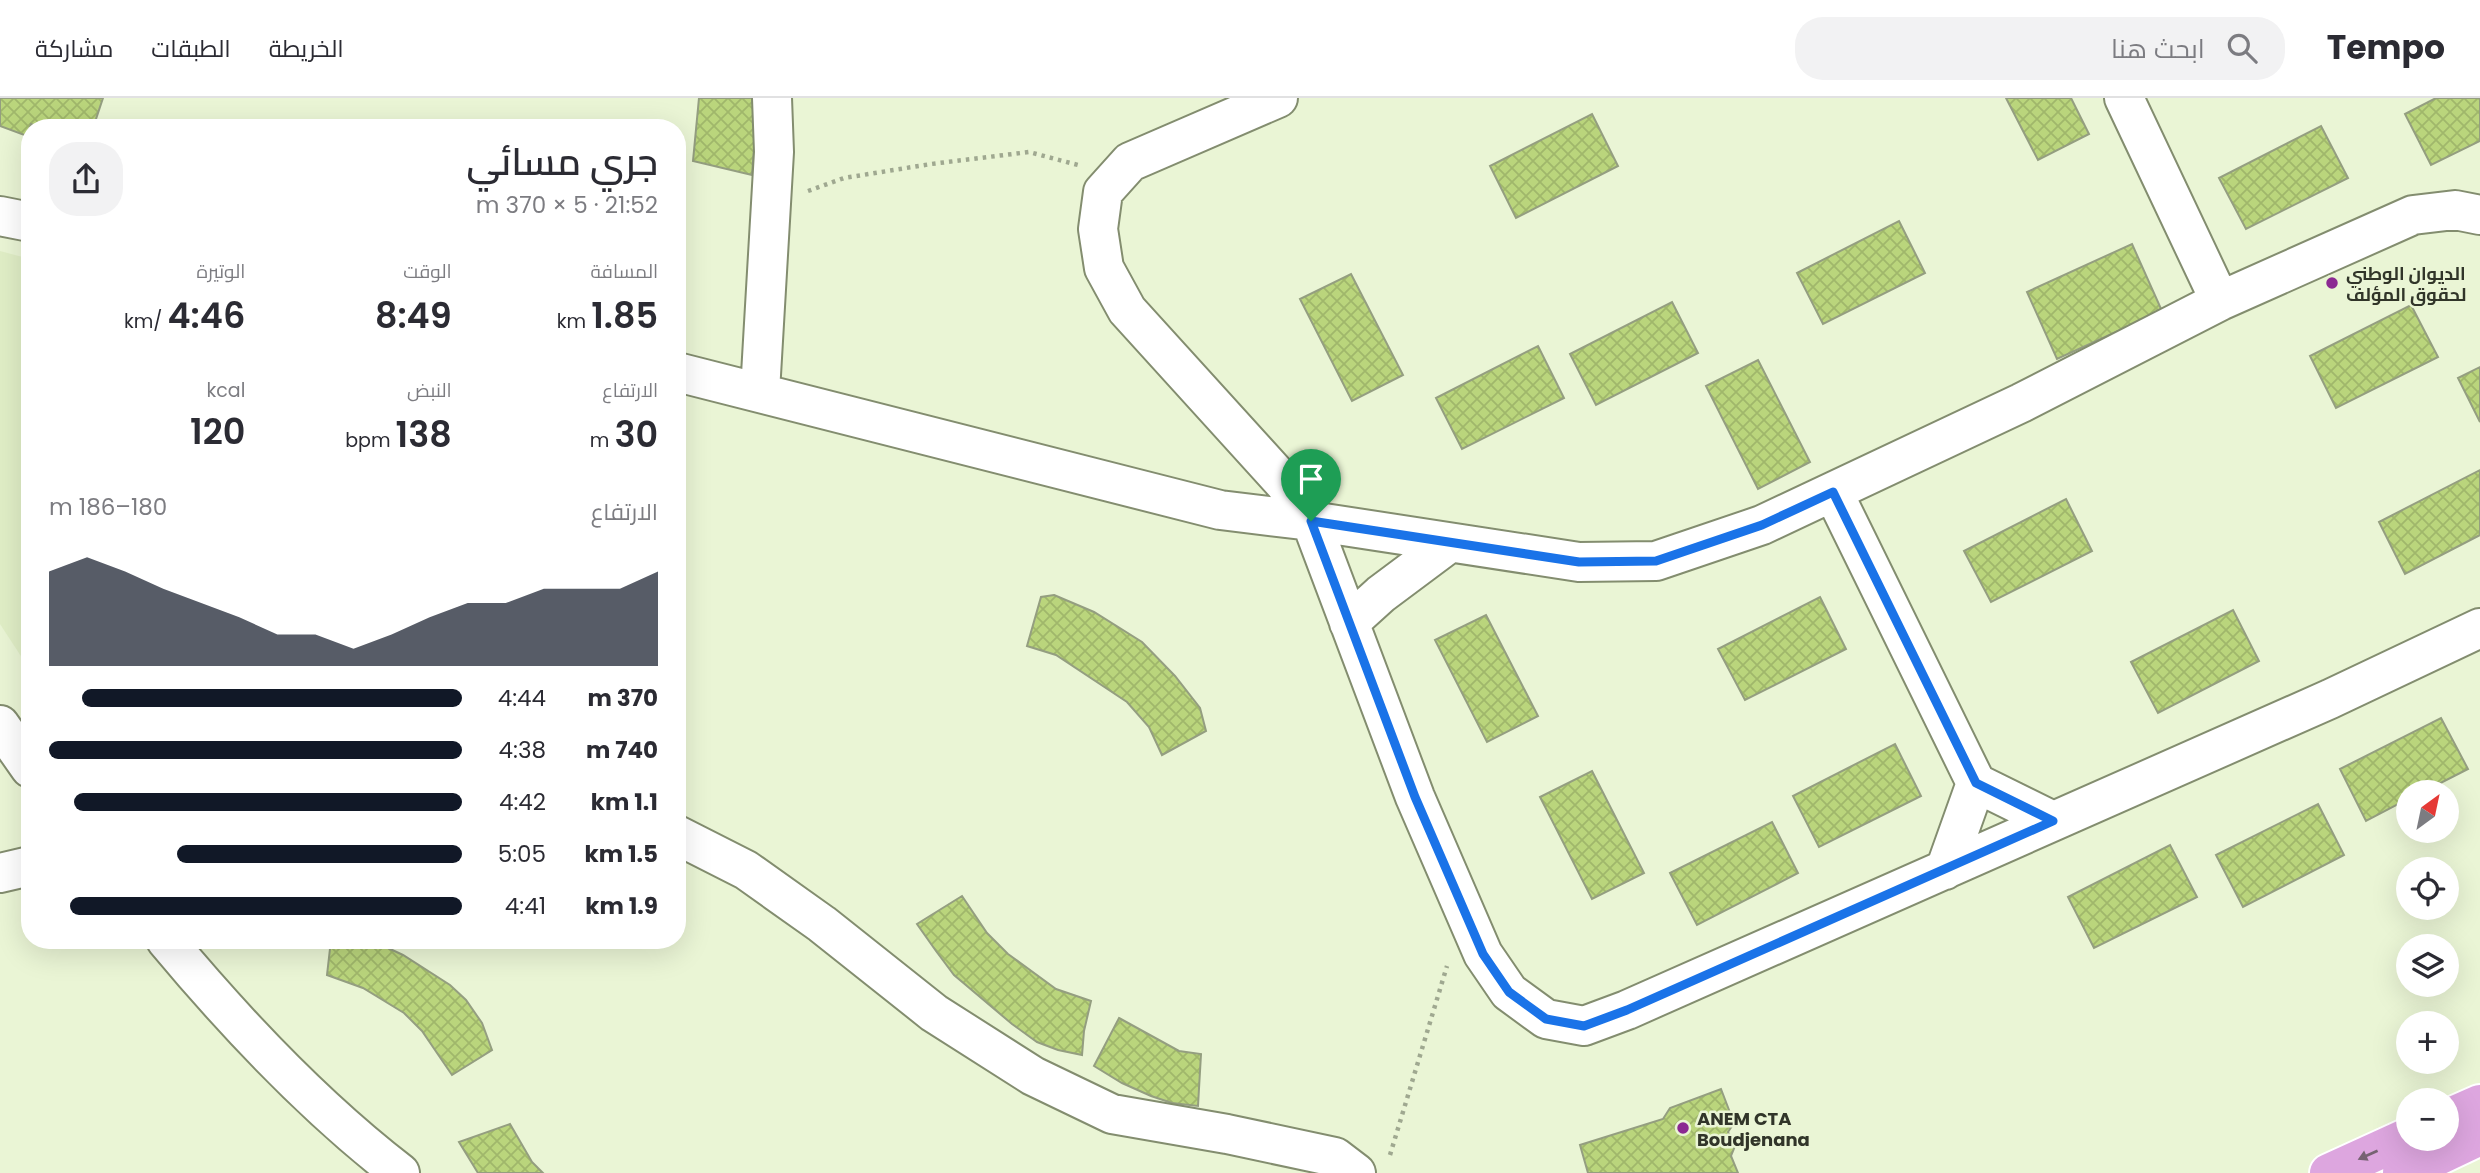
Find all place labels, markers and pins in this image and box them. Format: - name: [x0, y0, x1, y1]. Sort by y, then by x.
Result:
- place label: الديوان الوطني لحقوق المؤلف: [2346, 261, 2466, 307]
- marker: الديوان الوطني لحقوق المؤلف: [2324, 275, 2340, 291]
- pin: [1281, 449, 1341, 521]
- place label: ANEM CTA Boudjenana: [1697, 1106, 1810, 1152]
- marker: ANEM CTA Boudjenana: [1675, 1120, 1691, 1136]

